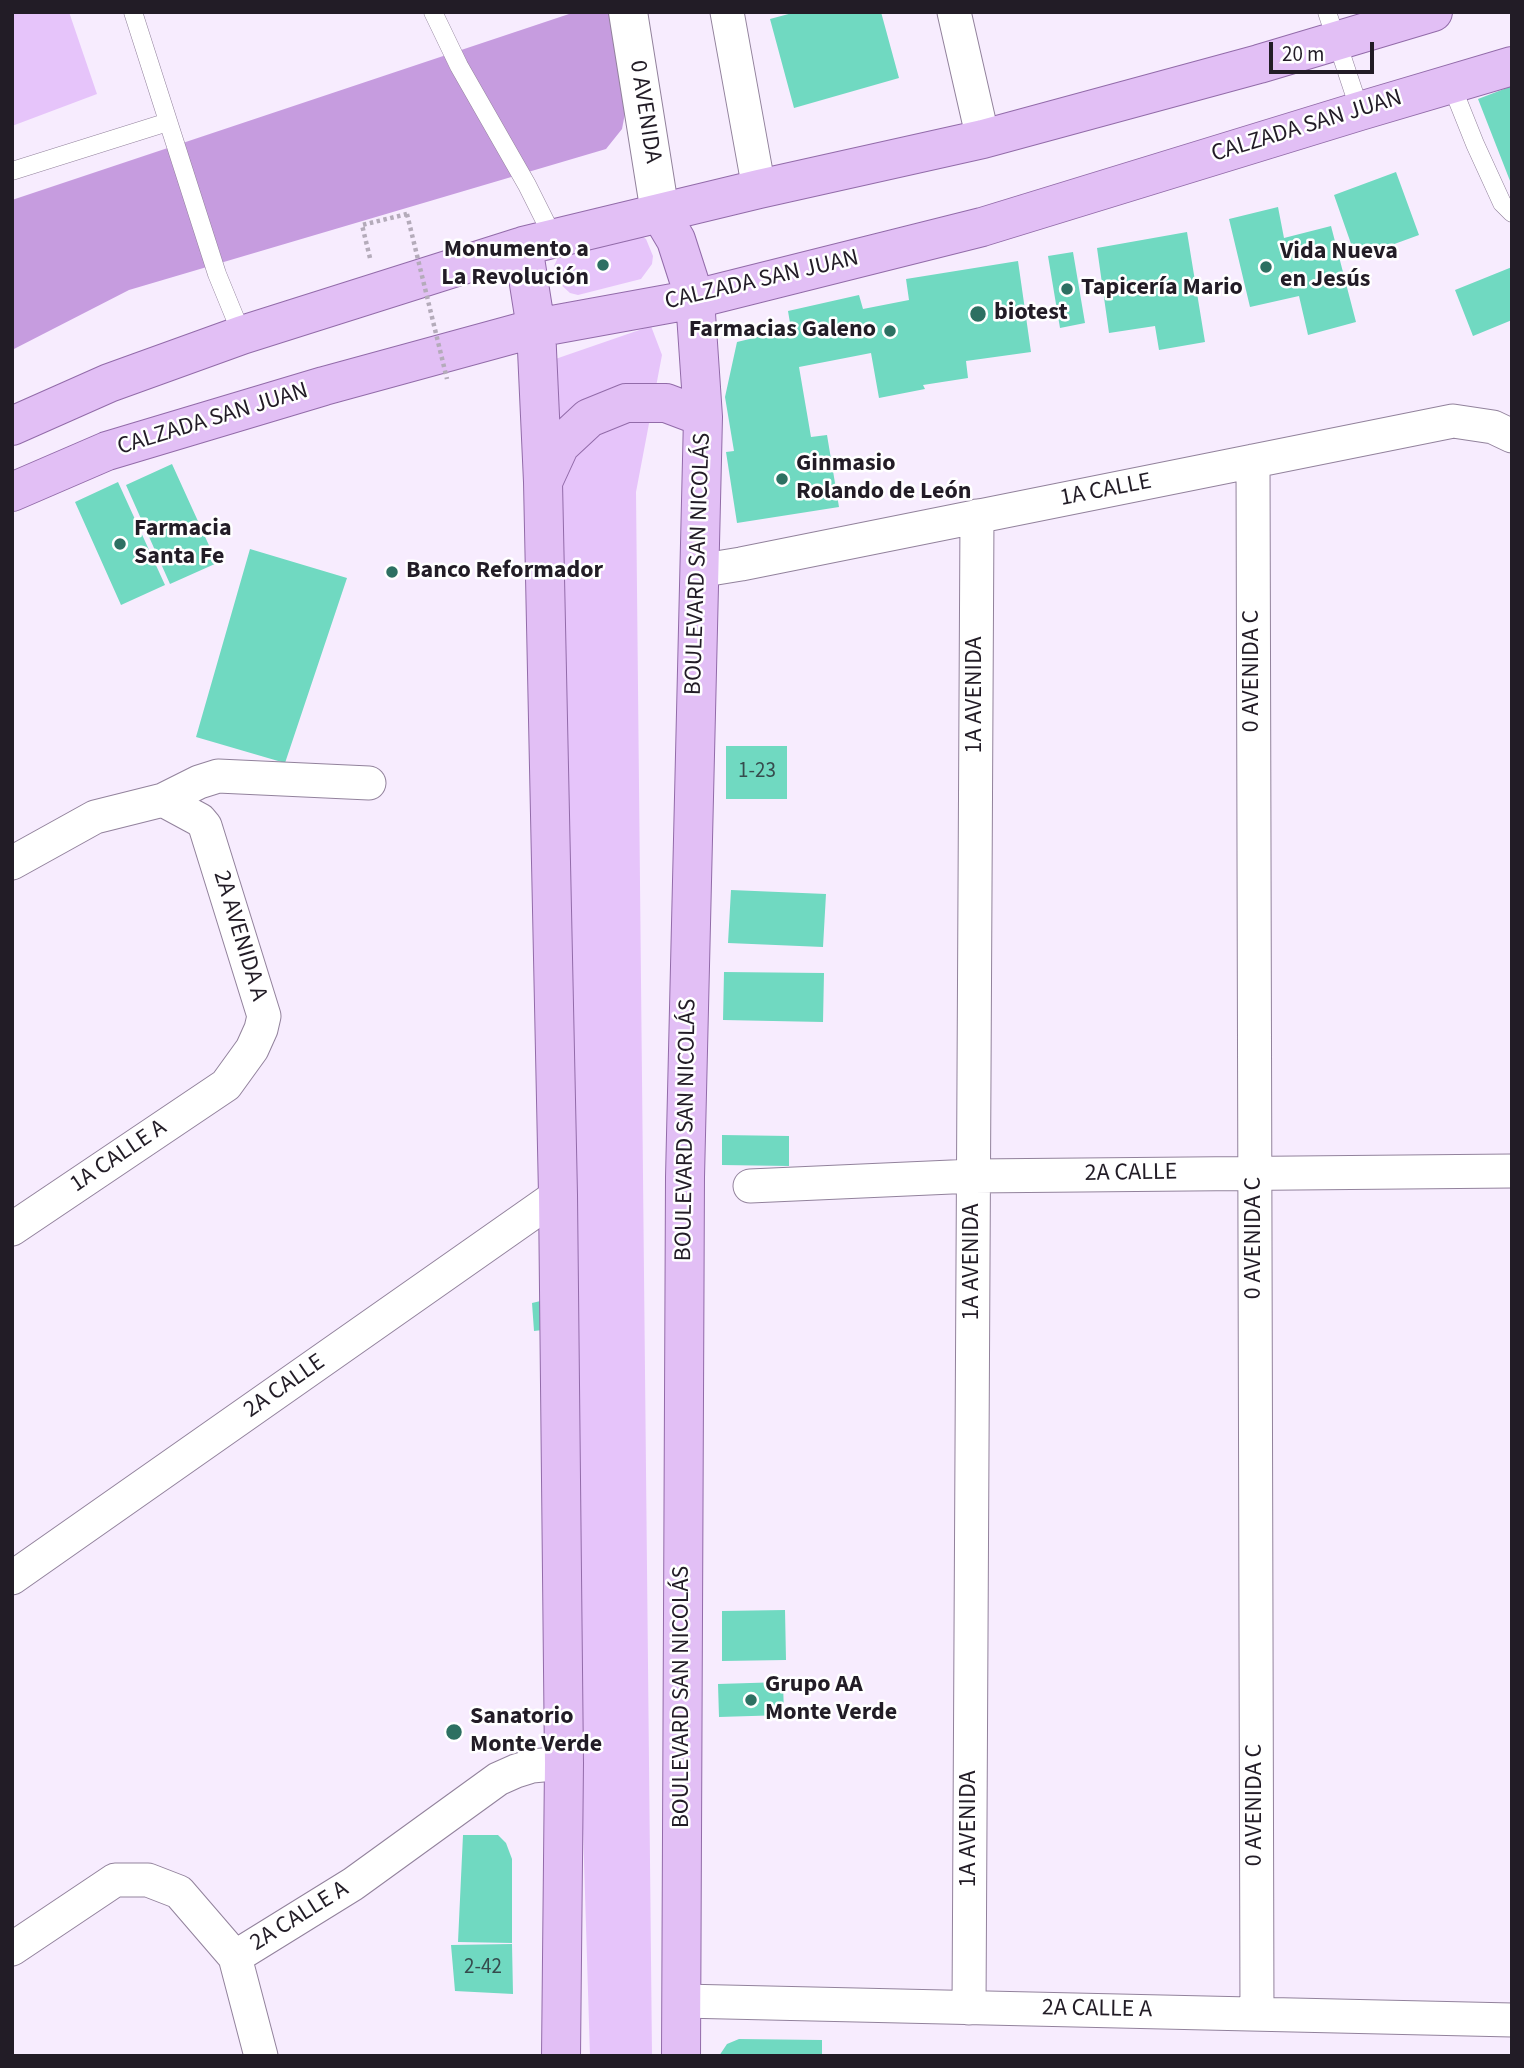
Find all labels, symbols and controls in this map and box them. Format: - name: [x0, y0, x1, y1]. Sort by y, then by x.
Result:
- scale bar: [1272, 28, 1377, 72]
- text: 20 m: [1282, 39, 1324, 69]
- street label: 0 AVENIDA: [622, 58, 666, 166]
- street label: CALZADA SAN JUAN: [1208, 84, 1406, 170]
- place label: Monumento a La Revolución: [441, 237, 589, 293]
- place label: Vida Nueva en Jesús: [1280, 239, 1398, 295]
- street label: CALZADA SAN JUAN: [662, 245, 862, 317]
- marker: Monumento a La Revolución: [595, 257, 611, 273]
- marker: Vida Nueva en Jesús: [1258, 259, 1274, 275]
- place label: Tapicería Mario: [1081, 275, 1243, 303]
- marker: Tapicería Mario: [1059, 281, 1075, 297]
- place label: biotest: [994, 300, 1068, 328]
- marker: biotest: [968, 304, 988, 324]
- place label: Farmacias Galeno: [689, 317, 876, 345]
- marker: Farmacias Galeno: [882, 323, 898, 339]
- street label: CALZADA SAN JUAN: [114, 377, 312, 463]
- street label: BOULEVARD SAN NICOLÁS: [680, 432, 718, 696]
- place label: Ginmasio Rolando de León: [796, 451, 971, 507]
- street label: 1A CALLE: [1058, 468, 1154, 514]
- marker: Ginmasio Rolando de León: [774, 471, 790, 487]
- place label: Farmacia Santa Fe: [134, 516, 232, 572]
- marker: Farmacia Santa Fe: [112, 536, 128, 552]
- place label: Banco Reformador: [406, 558, 603, 586]
- marker: Banco Reformador: [384, 564, 400, 580]
- street label: 0 AVENIDA C: [1239, 610, 1267, 732]
- street label: 1A AVENIDA: [962, 637, 990, 753]
- house number: 1-23: [738, 759, 776, 785]
- street label: 2A AVENIDA A: [206, 867, 272, 1005]
- street label: BOULEVARD SAN NICOLÁS: [670, 998, 704, 1262]
- street label: 1A CALLE A: [65, 1114, 173, 1200]
- street label: 2A CALLE: [1085, 1159, 1177, 1189]
- street label: 0 AVENIDA C: [1241, 1177, 1269, 1299]
- street label: 1A AVENIDA: [959, 1204, 987, 1320]
- street label: 2A CALLE: [239, 1349, 331, 1425]
- street label: BOULEVARD SAN NICOLÁS: [669, 1566, 697, 1828]
- place label: Grupo AA Monte Verde: [765, 1672, 897, 1728]
- marker: Grupo AA Monte Verde: [743, 1692, 759, 1708]
- place label: Sanatorio Monte Verde: [470, 1704, 602, 1760]
- marker: Sanatorio Monte Verde: [444, 1722, 464, 1742]
- street label: 0 AVENIDA C: [1242, 1744, 1270, 1866]
- street label: 1A AVENIDA: [956, 1771, 984, 1887]
- street label: 2A CALLE A: [246, 1876, 354, 1958]
- house number: 2-42: [464, 1955, 502, 1981]
- street label: 2A CALLE A: [1042, 1995, 1152, 2025]

